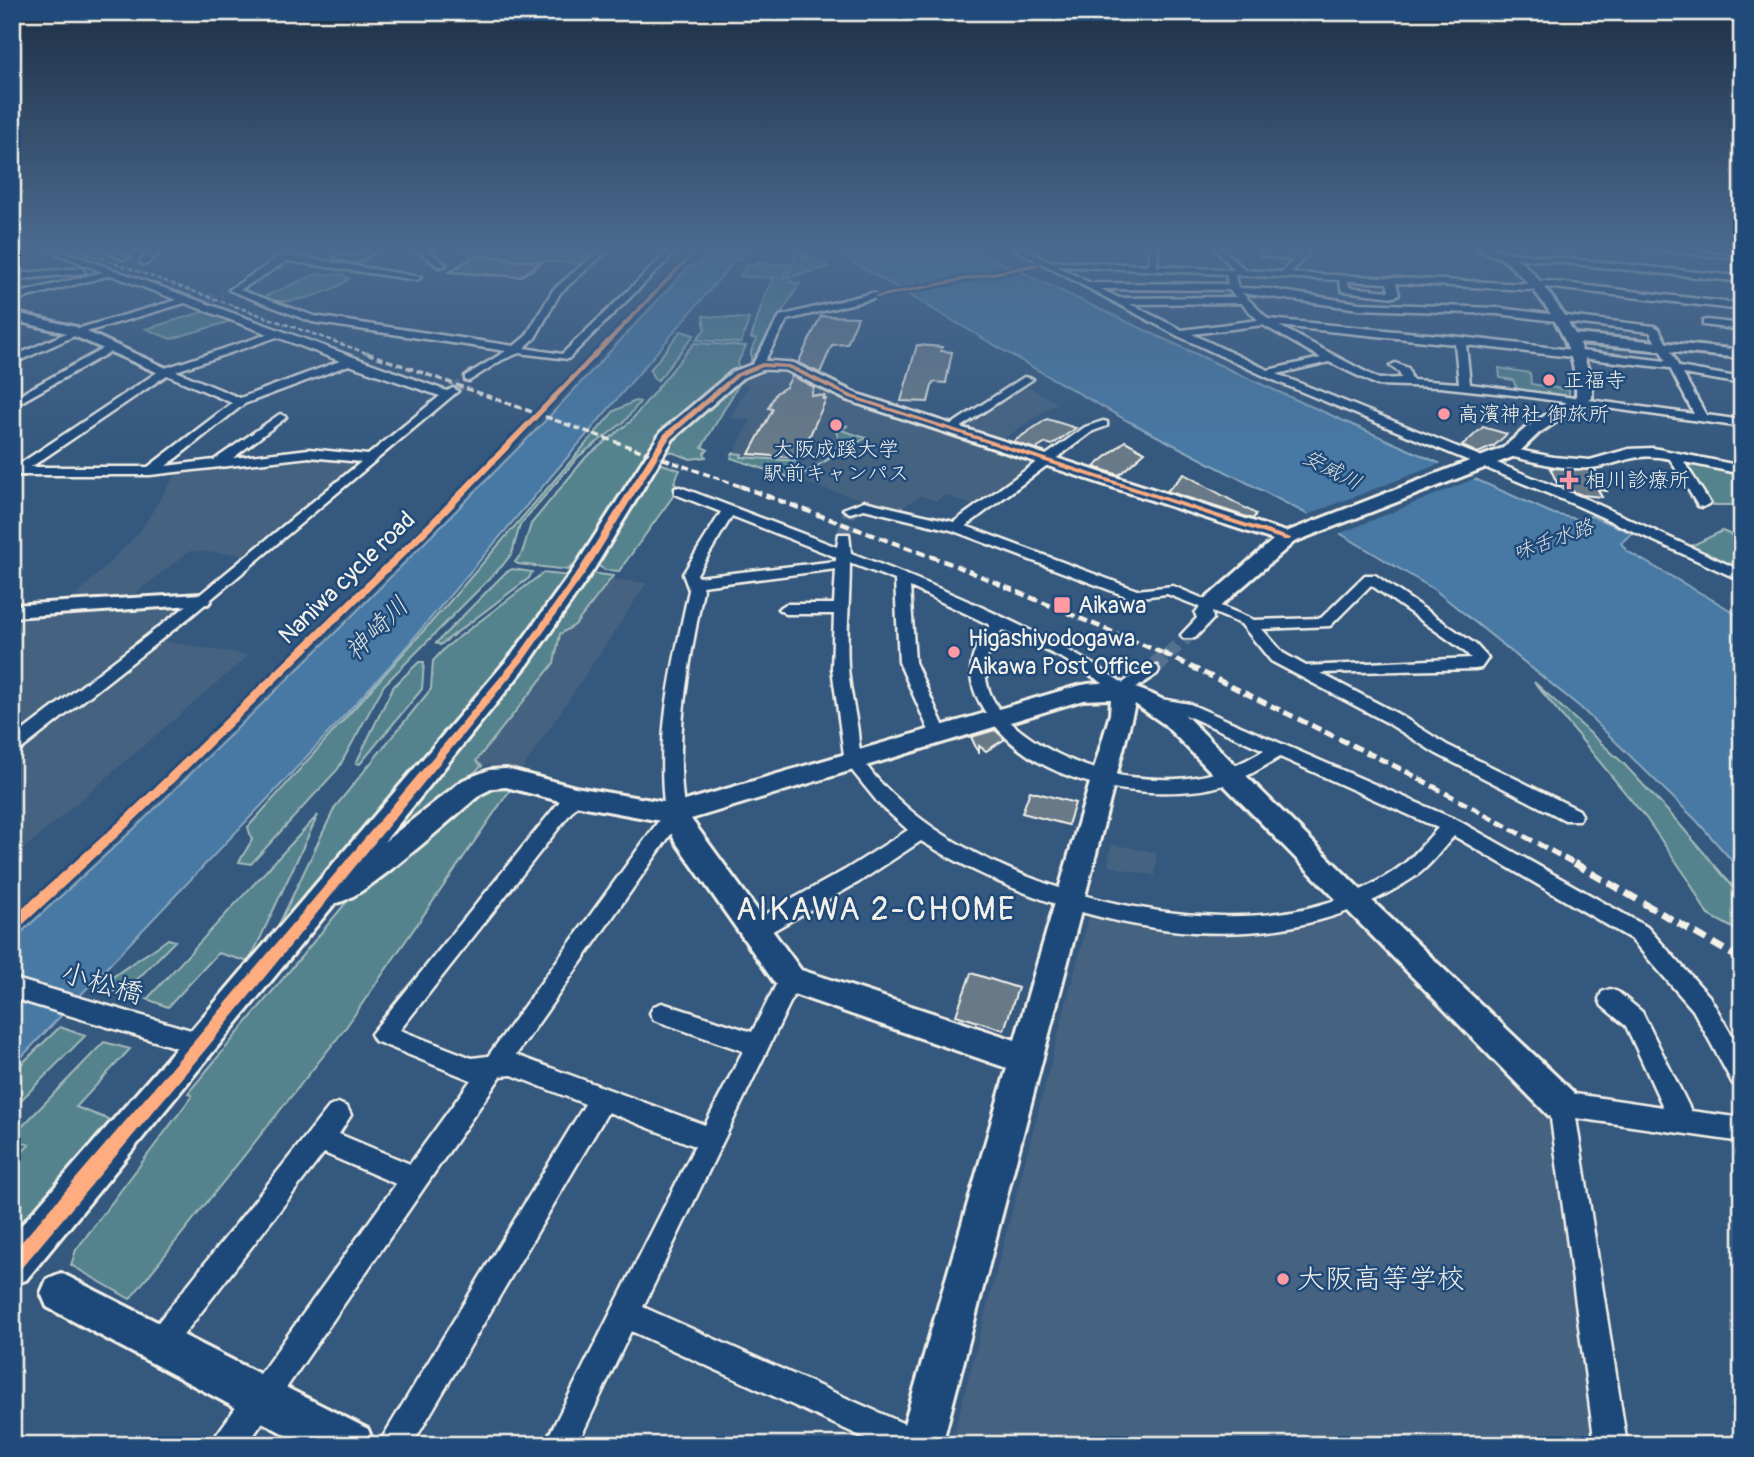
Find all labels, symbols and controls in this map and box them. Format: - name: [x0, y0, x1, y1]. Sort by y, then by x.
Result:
- place label: 正福寺: [1563, 367, 1626, 394]
- marker: 正福寺: [1541, 372, 1557, 388]
- place label: 高濱神社 御旅所: [1458, 401, 1610, 428]
- marker: 高濱神社 御旅所: [1436, 406, 1452, 422]
- marker: 大阪成蹊大学 駅前キャンパス: [828, 417, 844, 433]
- place label: 大阪成蹊大学 駅前キャンパス: [763, 436, 909, 487]
- water label: 安威川: [1298, 443, 1366, 497]
- place label: 相川診療所: [1585, 467, 1690, 494]
- marker: 相川診療所: [1559, 470, 1579, 490]
- street label: Naniwa cycle road: [273, 506, 421, 650]
- water label: 味舌水路: [1509, 513, 1598, 567]
- water label: 神崎川: [338, 590, 416, 668]
- place label: Aikawa: [1078, 591, 1146, 620]
- marker: Aikawa: [1052, 595, 1072, 615]
- place label: Higashiyodogawa Aikawa Post Office: [968, 624, 1153, 681]
- marker: Higashiyodogawa Aikawa Post Office: [946, 644, 962, 660]
- district label: AIKAWA 2-CHOME: [736, 890, 1016, 930]
- street label: 小松橋: [57, 956, 147, 1012]
- place label: 大阪高等学校: [1297, 1262, 1465, 1297]
- marker: 大阪高等学校: [1275, 1271, 1291, 1287]

